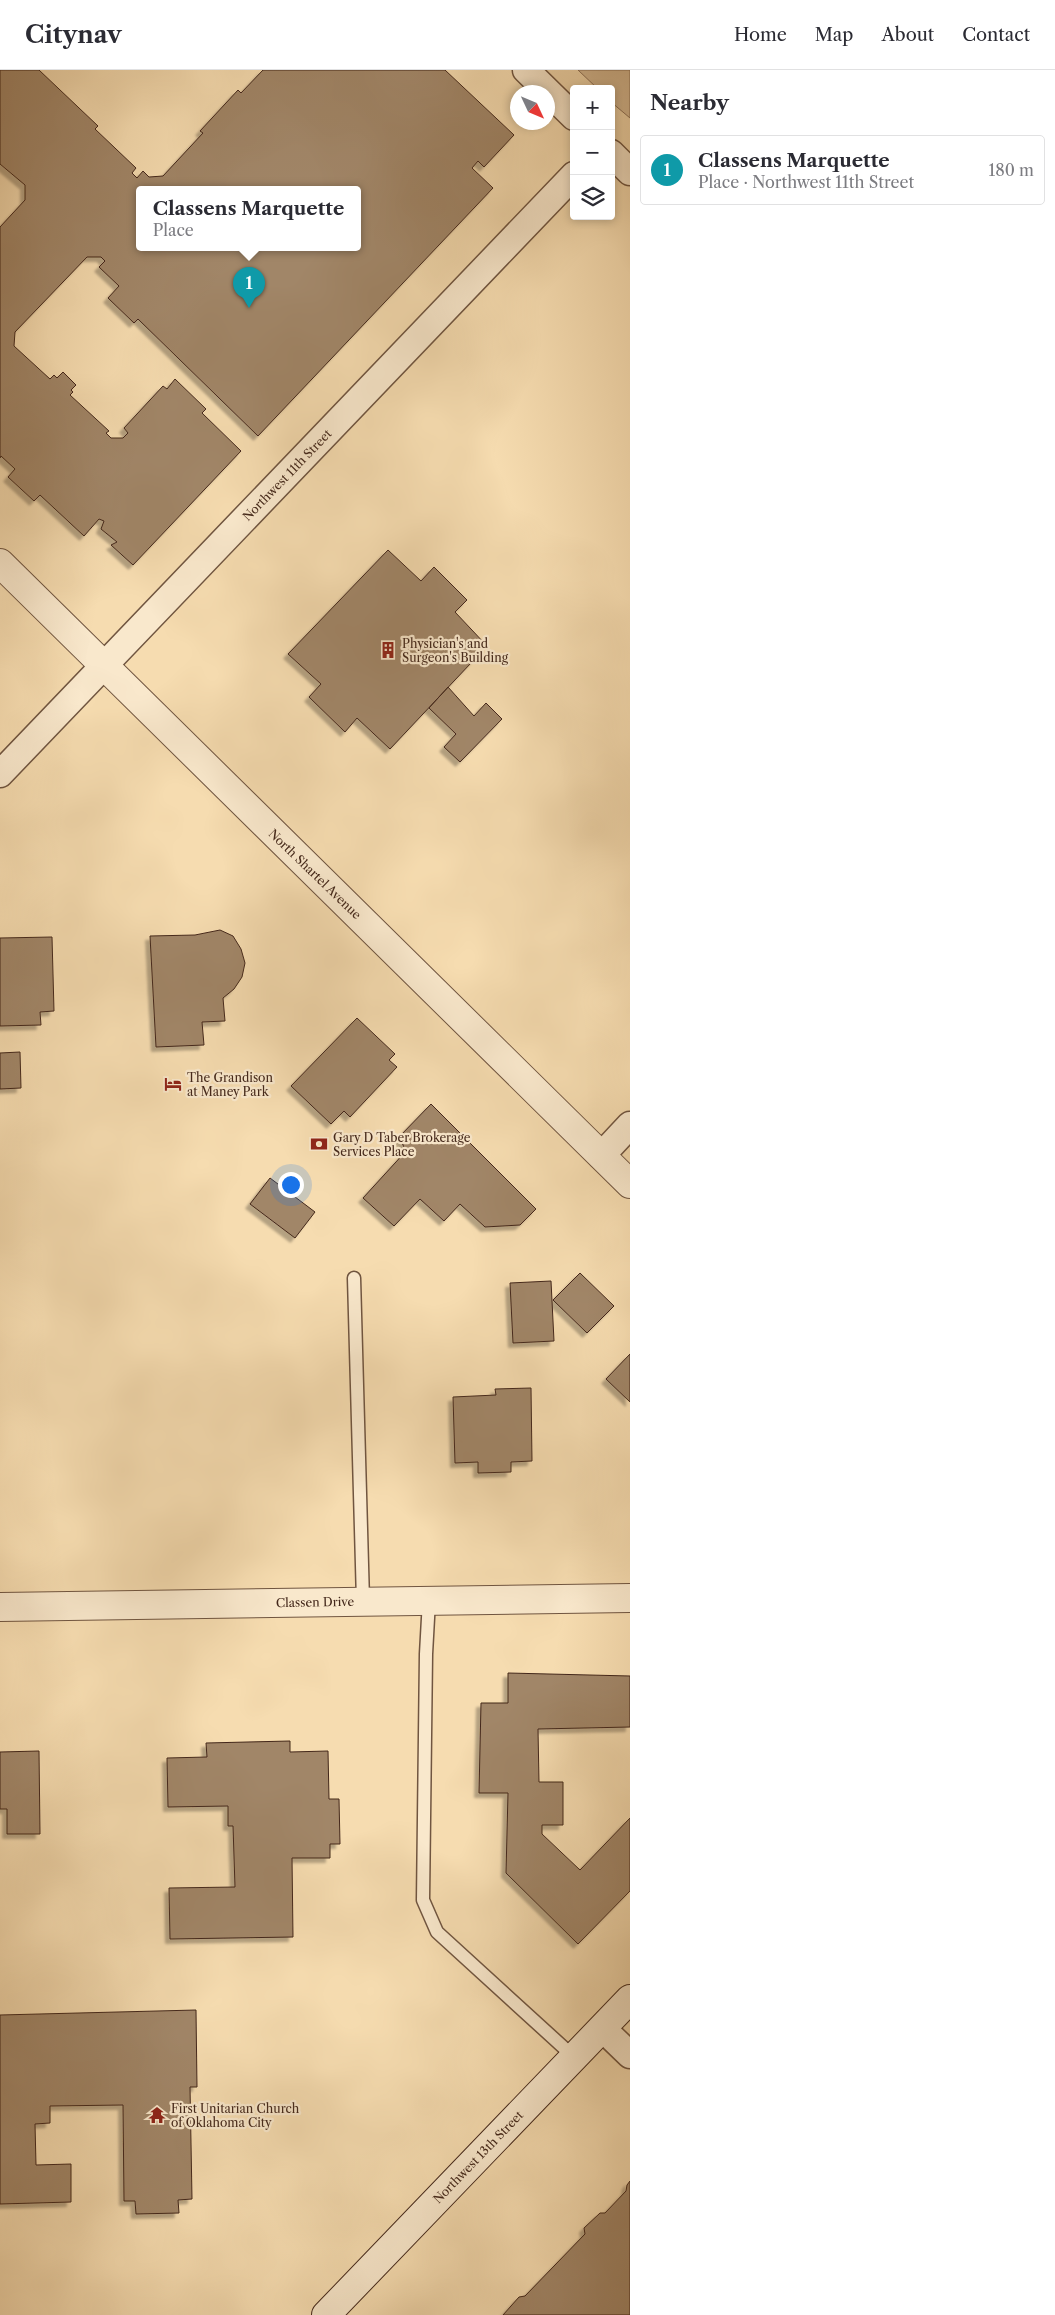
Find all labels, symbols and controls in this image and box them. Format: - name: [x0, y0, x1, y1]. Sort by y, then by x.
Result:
- text: Citynav: [25, 20, 122, 49]
- text: Home: [734, 24, 787, 46]
- text: Map: [815, 24, 853, 46]
- text: About: [881, 24, 934, 46]
- text: Contact: [962, 24, 1030, 46]
- north arrow: [510, 85, 555, 130]
- map controls: [570, 85, 615, 220]
- button: +: [570, 85, 615, 130]
- text: Nearby: [650, 90, 729, 115]
- button: −: [570, 130, 615, 175]
- text: Classens Marquette: [698, 149, 890, 172]
- text: 1: [663, 160, 671, 180]
- text: 180 m: [988, 160, 1034, 180]
- text: Place · Northwest 11th Street: [698, 172, 914, 192]
- button: layers: [570, 175, 615, 220]
- popup: [136, 186, 361, 251]
- text: Classens Marquette: [153, 197, 344, 220]
- text: Place: [153, 220, 194, 240]
- pin: 1: [233, 267, 265, 308]
- street label: Northwest 11th Street: [239, 426, 335, 524]
- place label: Physician's and Surgeon's Building: [402, 636, 509, 665]
- building icon: Physician's and Surgeon's Building: [378, 640, 398, 660]
- street label: North Shartel Avenue: [266, 826, 365, 922]
- place label: The Grandison at Maney Park: [187, 1070, 273, 1099]
- hotel icon: The Grandison at Maney Park: [163, 1074, 183, 1094]
- place label: Gary D Taber Brokerage Services Place: [333, 1130, 471, 1159]
- bank icon: Gary D Taber Brokerage Services Place: [309, 1134, 329, 1154]
- your location: [278, 1172, 304, 1198]
- street label: Classen Drive: [276, 1594, 355, 1610]
- place label: First Unitarian Church of Oklahoma City: [171, 2101, 300, 2130]
- temple icon: First Unitarian Church of Oklahoma City: [147, 2105, 167, 2125]
- street label: Northwest 13th Street: [430, 2107, 527, 2206]

